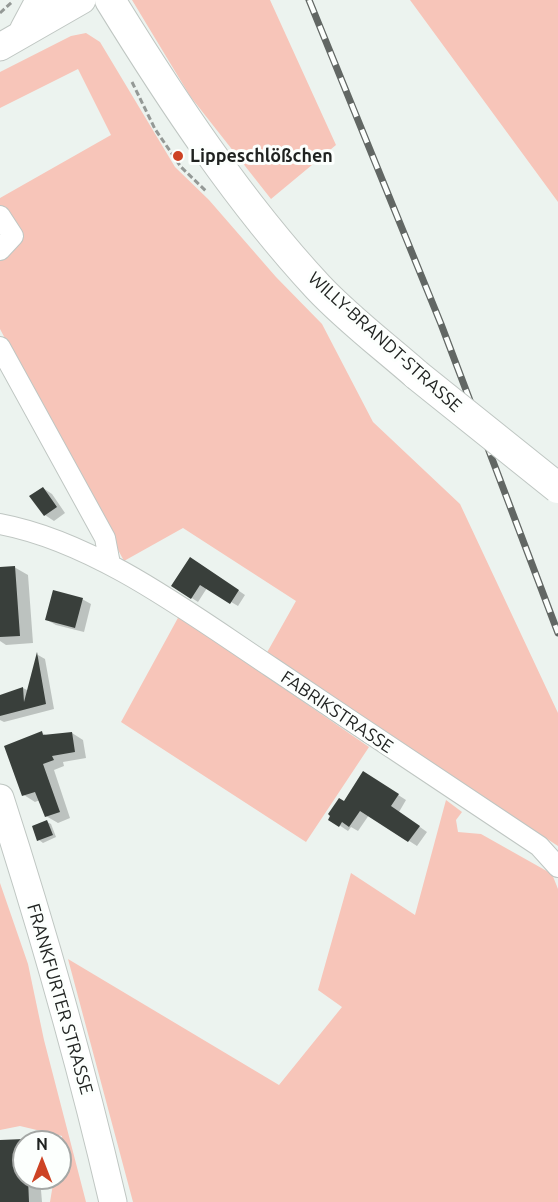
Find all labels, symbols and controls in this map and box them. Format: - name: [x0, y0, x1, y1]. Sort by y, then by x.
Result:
- place label: Lippeschlößchen: [190, 145, 333, 167]
- marker: Lippeschlößchen: [171, 149, 185, 163]
- street label: WILLY-BRANDT-STRASSE: [304, 267, 466, 417]
- street label: FABRIKSTRASSE: [277, 666, 397, 758]
- street label: FRANKFURTER STRASSE: [22, 901, 98, 1097]
- north arrow: [12, 1130, 72, 1190]
- text: N: [36, 1135, 48, 1153]

